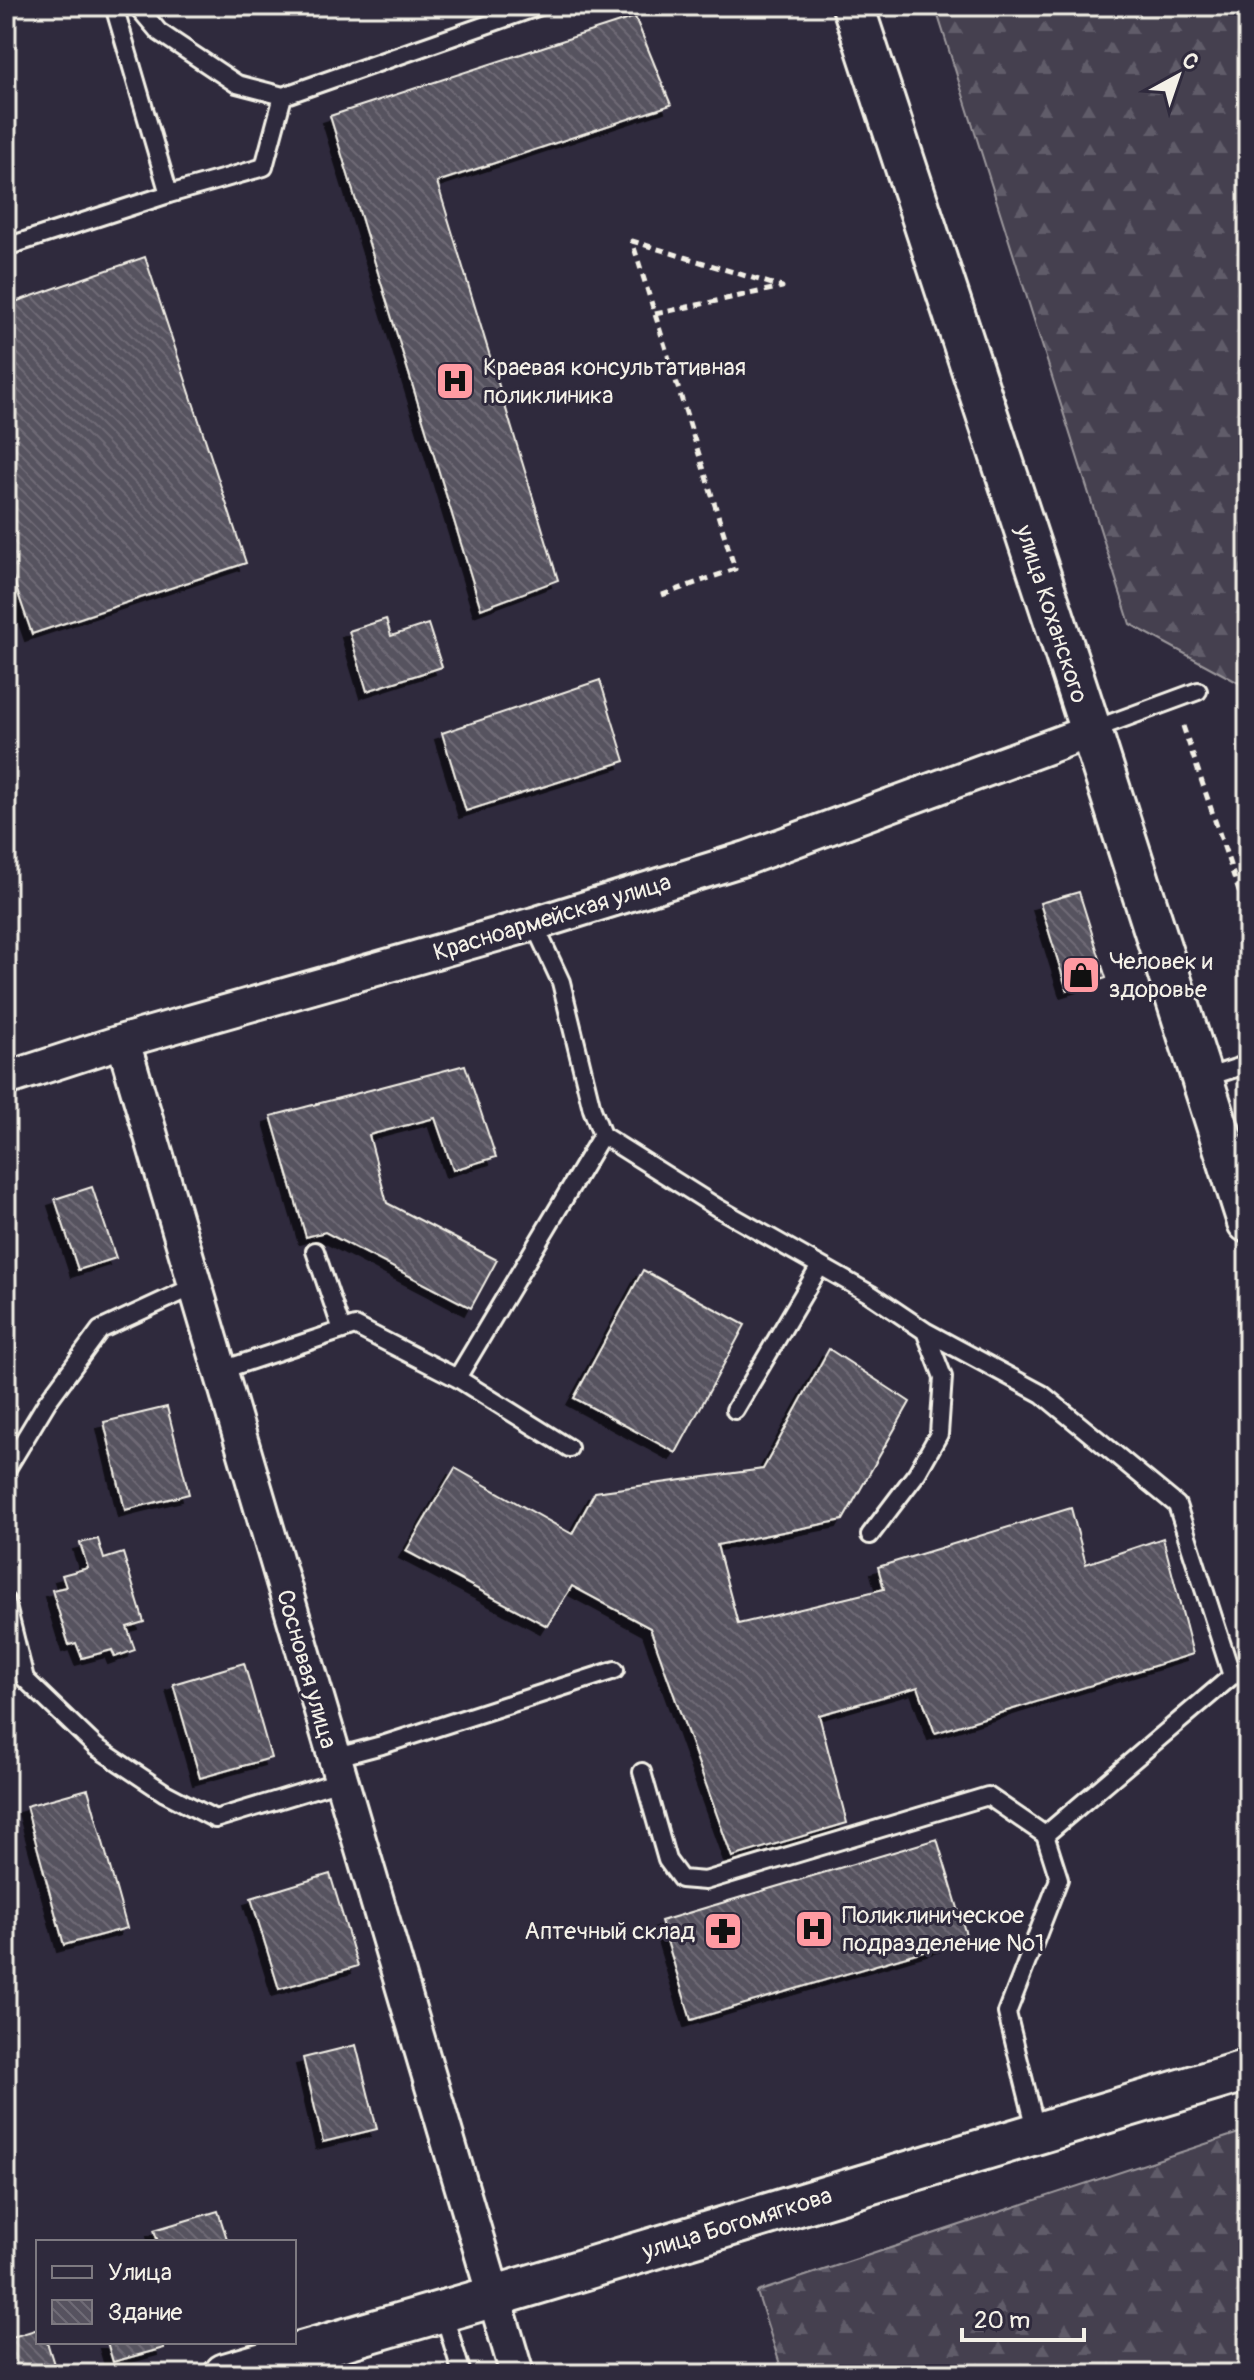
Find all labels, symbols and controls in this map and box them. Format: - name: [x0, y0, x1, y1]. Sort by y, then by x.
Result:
- north arrow: [1138, 36, 1218, 116]
- text: С: [1176, 46, 1205, 77]
- place label: Краевая консультативная поликлиника: [483, 353, 746, 410]
- hospital icon: Краевая консультативная поликлиника: [434, 360, 476, 402]
- street label: улица Коханского: [1009, 521, 1094, 707]
- street label: Красноармейская улица: [430, 868, 674, 967]
- place label: Человек и здоровье: [1109, 947, 1213, 1004]
- shop icon: Человек и здоровье: [1060, 954, 1102, 996]
- street label: Сосновая улица: [270, 1586, 343, 1752]
- place label: Поликлиническое подразделение №1: [842, 1901, 1044, 1958]
- hospital icon: Поликлиническое подразделение №1: [793, 1908, 835, 1950]
- pharmacy icon: Аптечный склад: [702, 1910, 744, 1952]
- place label: Аптечный склад: [524, 1917, 696, 1946]
- street label: улица Богомягкова: [638, 2181, 836, 2266]
- legend: [36, 2240, 296, 2344]
- text: Улица: [108, 2258, 172, 2287]
- scale bar: [962, 2292, 1084, 2342]
- text: Здание: [108, 2298, 183, 2327]
- text: 20 m: [974, 2306, 1030, 2335]

